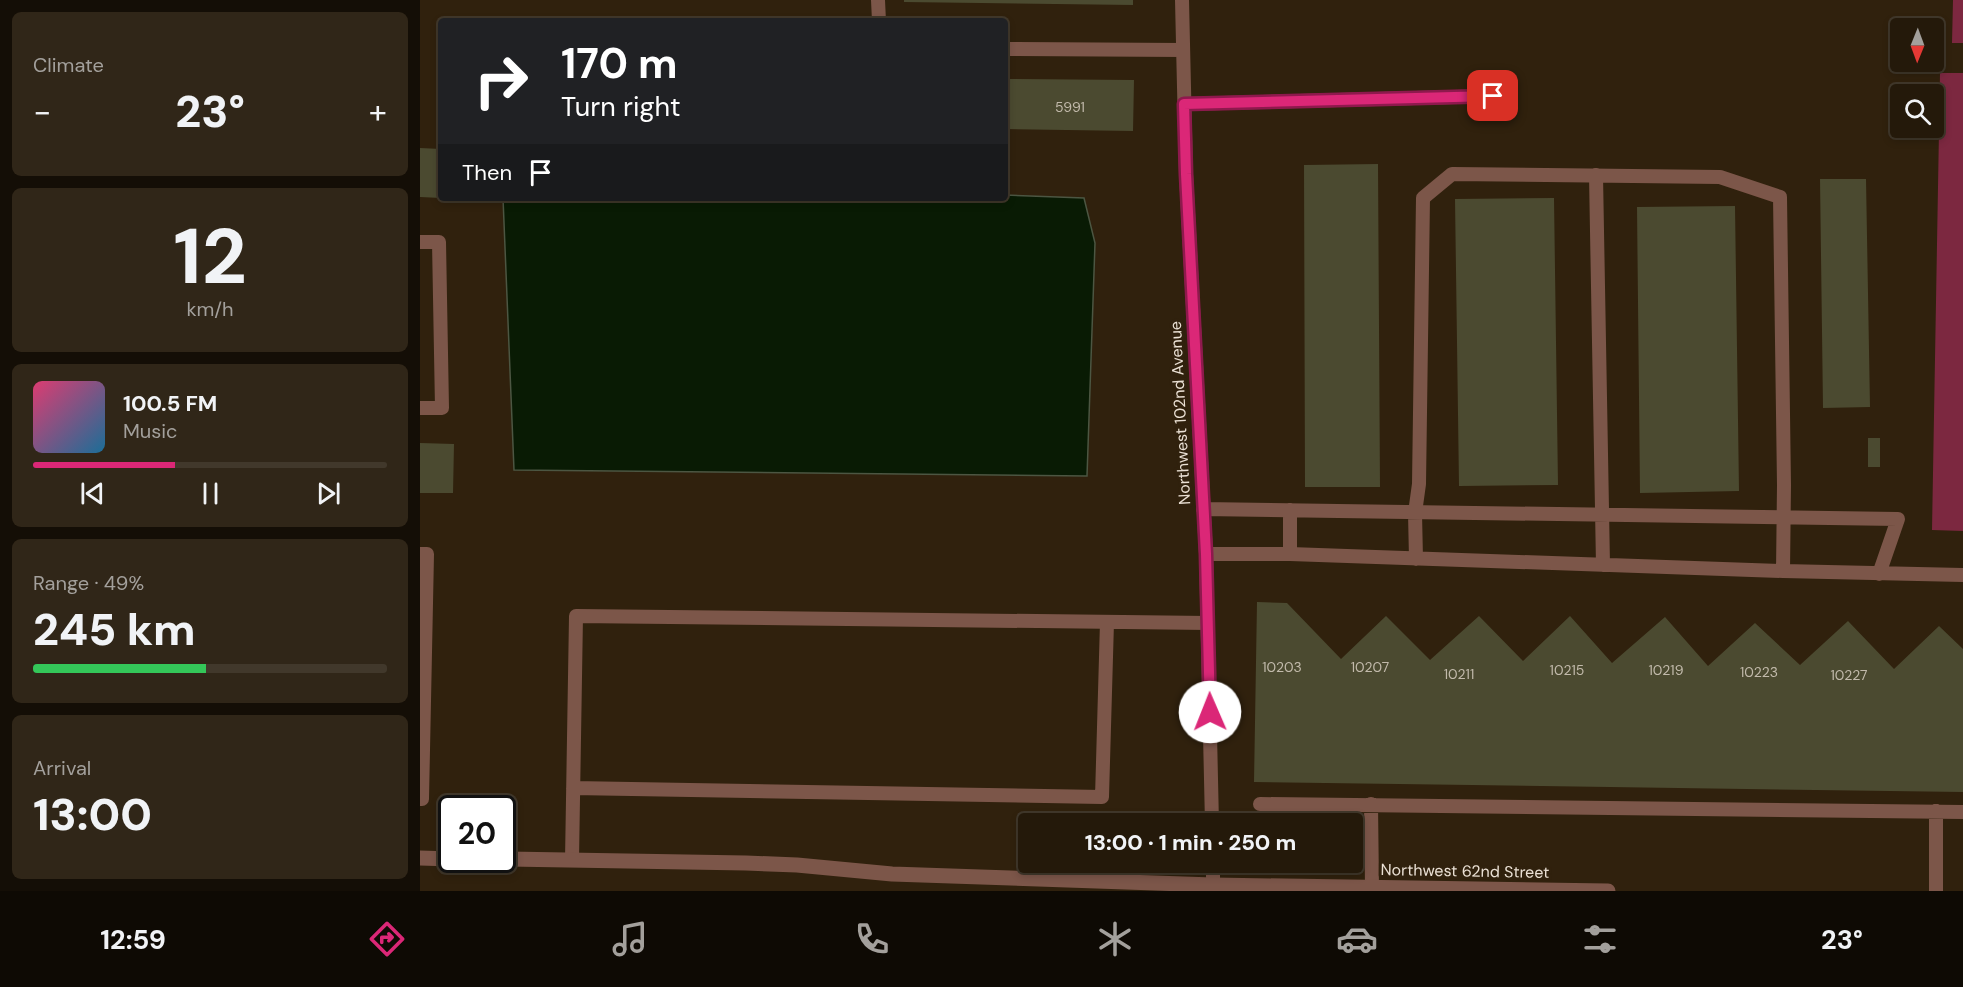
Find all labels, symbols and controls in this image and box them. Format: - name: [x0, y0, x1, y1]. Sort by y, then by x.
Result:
- north arrow: [1890, 18, 1944, 72]
- map controls: [1890, 18, 1944, 138]
- text: 170 m: [561, 36, 678, 91]
- icon: right: [462, 42, 540, 120]
- text: Climate: [33, 52, 104, 78]
- pin: [1467, 70, 1518, 121]
- icon: arrive: [1476, 79, 1509, 112]
- text: 23°: [175, 82, 245, 141]
- button: search: [1890, 84, 1944, 138]
- text: Turn right: [561, 89, 681, 124]
- text: −: [33, 90, 51, 133]
- text: +: [369, 90, 387, 133]
- house number: 5991: [1055, 98, 1085, 116]
- icon: arrive: [524, 156, 557, 189]
- text: Then: [462, 158, 512, 187]
- text: 12: [173, 206, 247, 307]
- text: km/h: [186, 296, 234, 322]
- street label: Northwest 102nd Avenue: [1165, 321, 1195, 505]
- text: 100.5 FM: [123, 389, 217, 418]
- text: Music: [123, 418, 178, 444]
- icon: previous: [76, 477, 109, 510]
- icon: pause: [194, 477, 227, 510]
- icon: next: [312, 477, 345, 510]
- text: Range · 49%: [33, 570, 144, 596]
- text: 245 km: [33, 600, 196, 659]
- house number: 10203: [1262, 658, 1302, 676]
- house number: 10207: [1351, 658, 1389, 676]
- house number: 10215: [1550, 661, 1584, 679]
- house number: 10219: [1648, 661, 1684, 679]
- house number: 10223: [1740, 663, 1778, 681]
- house number: 10211: [1444, 665, 1474, 683]
- house number: 10227: [1830, 666, 1868, 684]
- position arrow: [1178, 680, 1242, 744]
- text: Arrival: [33, 755, 91, 781]
- text: 13:00: [33, 785, 152, 844]
- speed limit sign: 20: [438, 795, 516, 873]
- text: 13:00 · 1 min · 250 m: [1085, 828, 1296, 857]
- street label: Northwest 62nd Street: [1380, 859, 1550, 883]
- icon: directions: [366, 918, 408, 960]
- icon: music: [609, 918, 651, 960]
- icon: phone: [851, 918, 893, 960]
- icon: climate: [1094, 918, 1136, 960]
- icon: car: [1336, 918, 1378, 960]
- icon: filters: [1579, 918, 1621, 960]
- text: 12:59: [100, 922, 166, 957]
- text: 23°: [1821, 922, 1863, 957]

